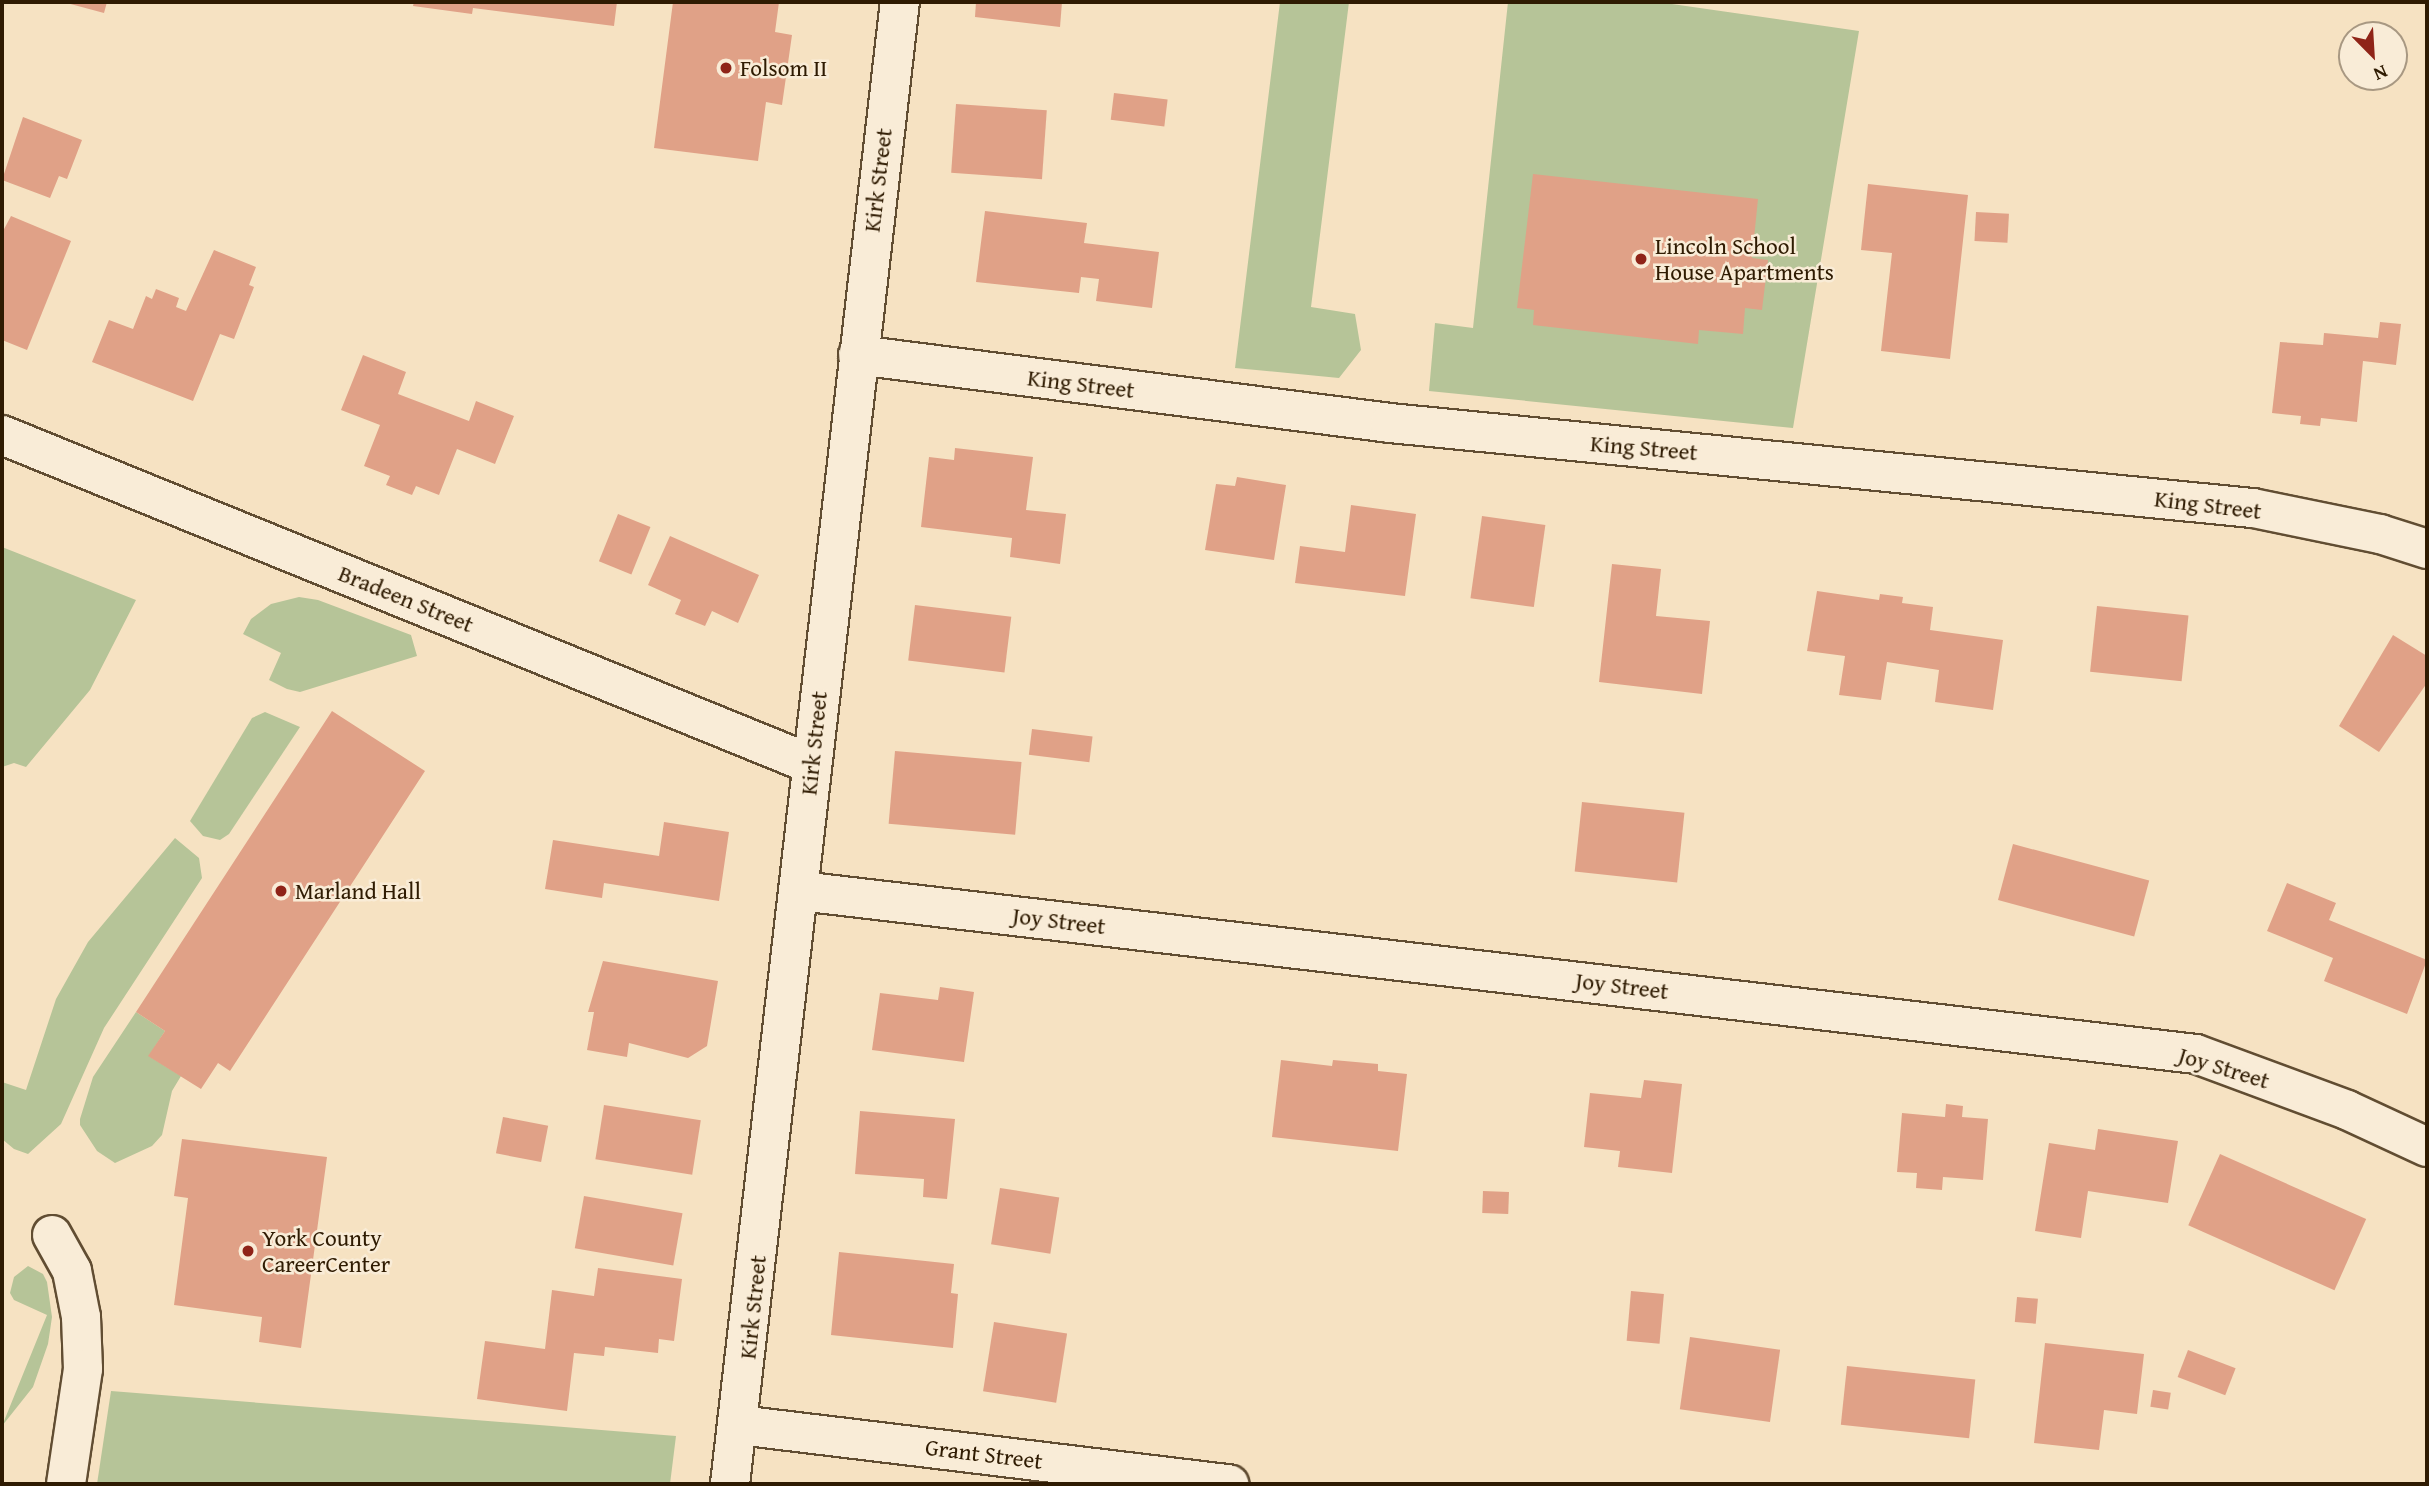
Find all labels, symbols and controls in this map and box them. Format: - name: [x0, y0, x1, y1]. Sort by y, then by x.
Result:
- north arrow: [2338, 21, 2408, 91]
- place label: Folsom II: [740, 54, 827, 82]
- text: N: [2369, 58, 2392, 89]
- marker: Folsom II: [718, 60, 734, 76]
- street label: Kirk Street: [858, 126, 898, 234]
- place label: Lincoln School House Apartments: [1655, 232, 1834, 286]
- marker: Lincoln School House Apartments: [1633, 251, 1649, 267]
- street label: King Street: [1026, 364, 1136, 404]
- street label: King Street: [1589, 430, 1699, 466]
- street label: King Street: [2153, 485, 2263, 525]
- street label: Bradeen Street: [334, 559, 478, 639]
- street label: Kirk Street: [795, 690, 833, 796]
- place label: Marland Hall: [295, 877, 421, 905]
- marker: Marland Hall: [273, 883, 289, 899]
- street label: Joy Street: [1011, 902, 1107, 940]
- street label: Joy Street: [1574, 967, 1670, 1005]
- street label: Joy Street: [2175, 1041, 2273, 1095]
- place label: York County CareerCenter: [262, 1224, 390, 1278]
- marker: York County CareerCenter: [240, 1243, 256, 1259]
- street label: Kirk Street: [734, 1254, 772, 1360]
- street label: Grant Street: [924, 1433, 1044, 1475]

